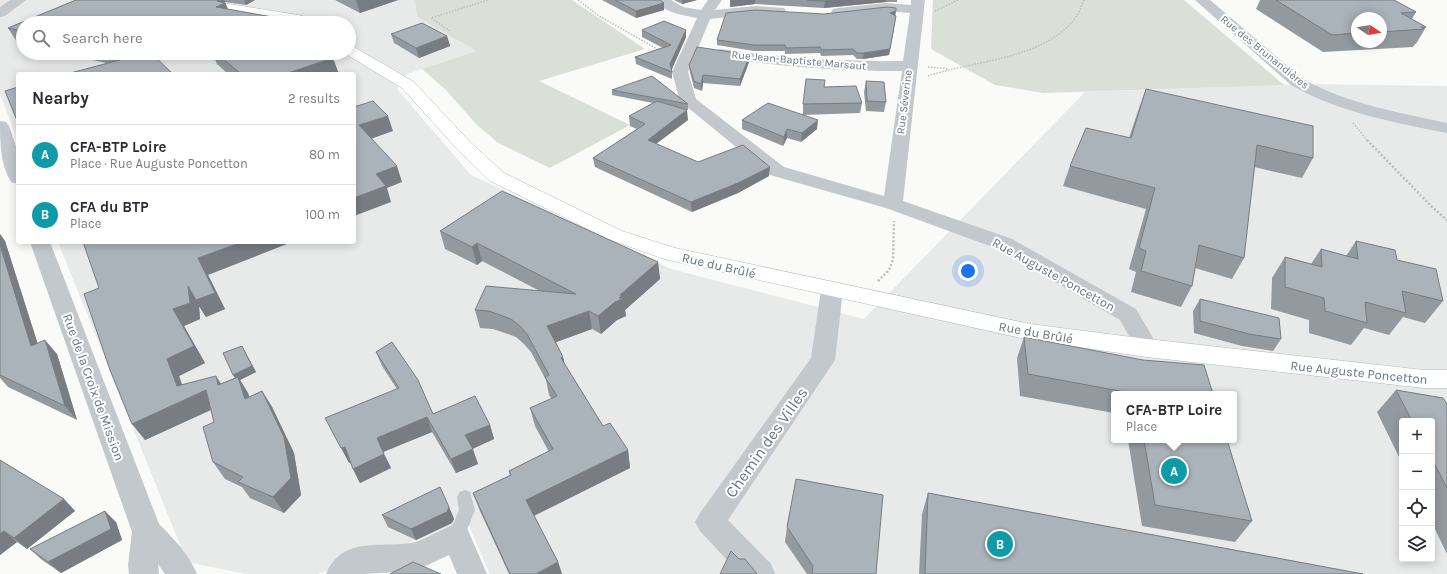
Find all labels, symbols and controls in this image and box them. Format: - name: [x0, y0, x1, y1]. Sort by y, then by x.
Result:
- north arrow: [1351, 12, 1387, 48]
- street label: Rue des Brunandières: [1218, 13, 1312, 92]
- search box: [16, 16, 356, 60]
- icon: search: [30, 27, 52, 49]
- text: Search here: [62, 29, 143, 47]
- street label: Rue Jean-Baptiste Marsaut: [731, 48, 867, 73]
- street label: Rue Séverine: [894, 69, 915, 135]
- text: Nearby: [32, 88, 89, 108]
- text: 2 results: [288, 91, 340, 106]
- text: CFA-BTP Loire: [70, 138, 167, 156]
- text: A: [41, 147, 49, 162]
- text: 80 m: [309, 147, 340, 162]
- text: Place · Rue Auguste Poncetton: [70, 156, 248, 171]
- text: CFA du BTP: [70, 198, 149, 216]
- text: B: [41, 207, 49, 222]
- text: 100 m: [305, 207, 340, 222]
- text: Place: [70, 216, 101, 231]
- street label: Rue Auguste Poncetton: [990, 234, 1118, 314]
- street label: Rue du Brûlé: [681, 250, 758, 281]
- your location: [958, 261, 978, 281]
- street label: Rue de la Croix de Mission: [60, 312, 127, 463]
- street label: Rue du Brûlé: [998, 319, 1075, 346]
- street label: Rue Auguste Poncetton: [1290, 358, 1428, 387]
- street label: Chemin des Villes: [721, 384, 812, 501]
- popup: [1111, 391, 1237, 443]
- text: CFA-BTP Loire: [1126, 401, 1222, 419]
- map controls: [1399, 418, 1435, 562]
- button: +: [1399, 418, 1435, 454]
- text: Place: [1126, 419, 1157, 434]
- button: −: [1399, 454, 1435, 490]
- pin: A: [1161, 456, 1187, 486]
- button: locate: [1399, 490, 1435, 526]
- button: layers: [1399, 526, 1435, 562]
- pin: B: [987, 529, 1013, 559]

